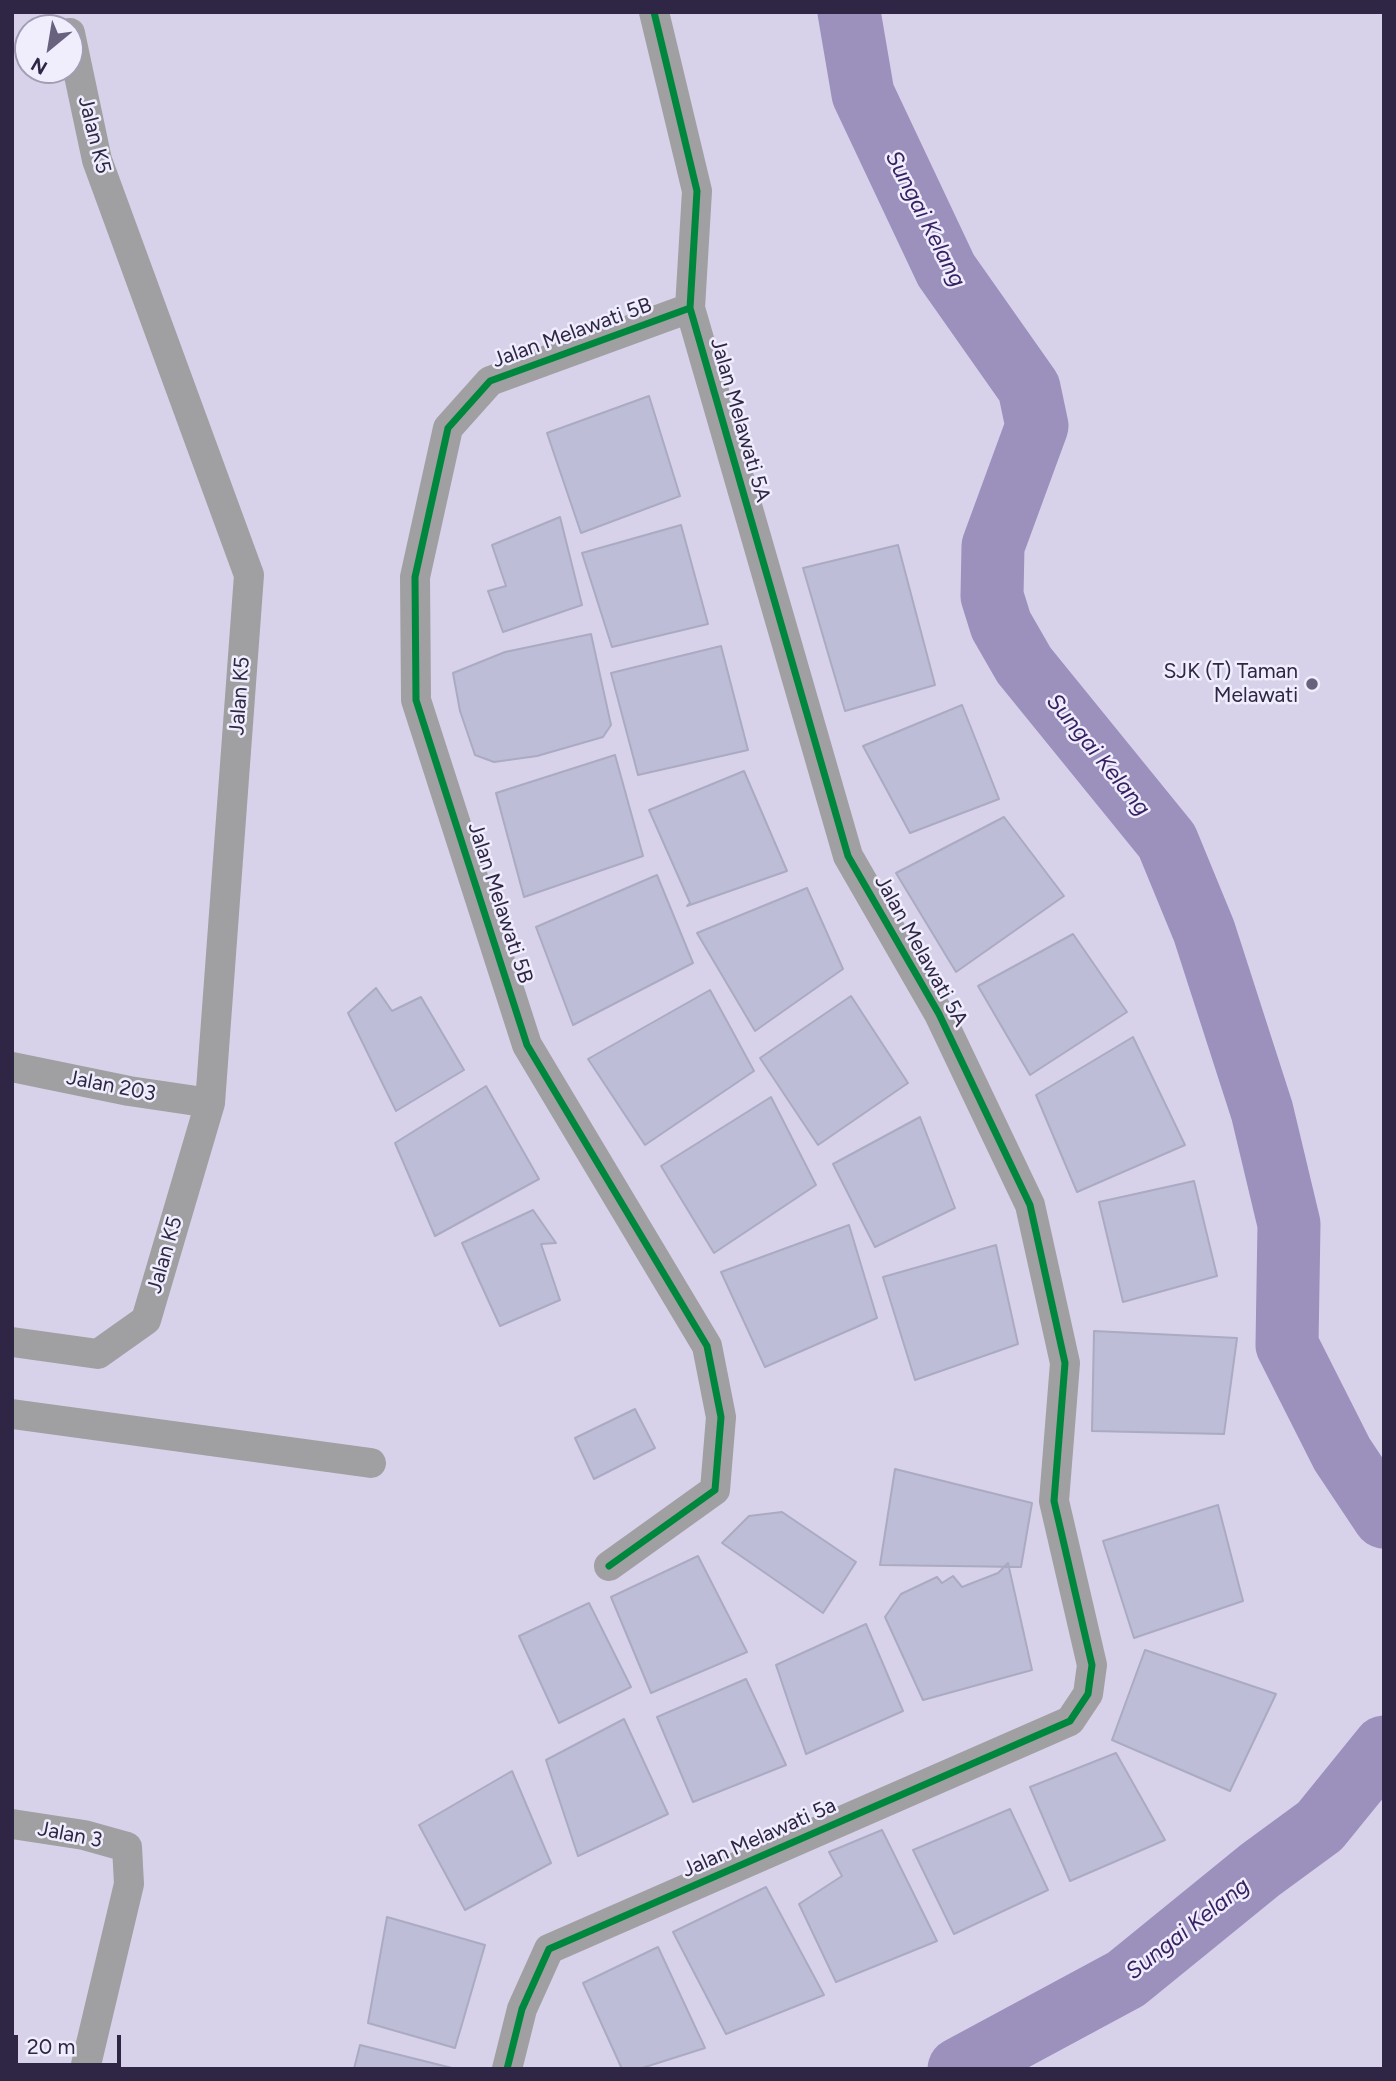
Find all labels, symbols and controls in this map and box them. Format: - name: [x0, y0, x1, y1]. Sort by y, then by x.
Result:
- north arrow: [14, 14, 84, 84]
- text: N: [27, 52, 51, 80]
- street label: Jalan K5: [72, 94, 116, 176]
- water label: Sungai Kelang: [879, 146, 971, 292]
- street label: Jalan Melawati 5B: [489, 292, 655, 374]
- street label: Jalan Melawati 5A: [705, 335, 775, 505]
- street label: Jalan K5: [225, 656, 255, 736]
- place label: SJK (T) Taman Melawati: [1163, 659, 1298, 709]
- marker: SJK (T) Taman Melawati: [1304, 676, 1320, 692]
- water label: Sungai Kelang: [1040, 688, 1156, 822]
- street label: Jalan Melawati 5B: [462, 819, 538, 987]
- street label: Jalan Melawati 5A: [869, 871, 973, 1031]
- street label: Jalan 203: [64, 1065, 158, 1107]
- street label: Jalan K5: [142, 1214, 188, 1296]
- street label: Jalan Melawati 5a: [678, 1793, 840, 1883]
- street label: Jalan 3: [36, 1816, 104, 1854]
- water label: Sungai Kelang: [1121, 1872, 1255, 1986]
- scale bar: [18, 2022, 124, 2066]
- text: 20 m: [27, 2034, 75, 2059]

